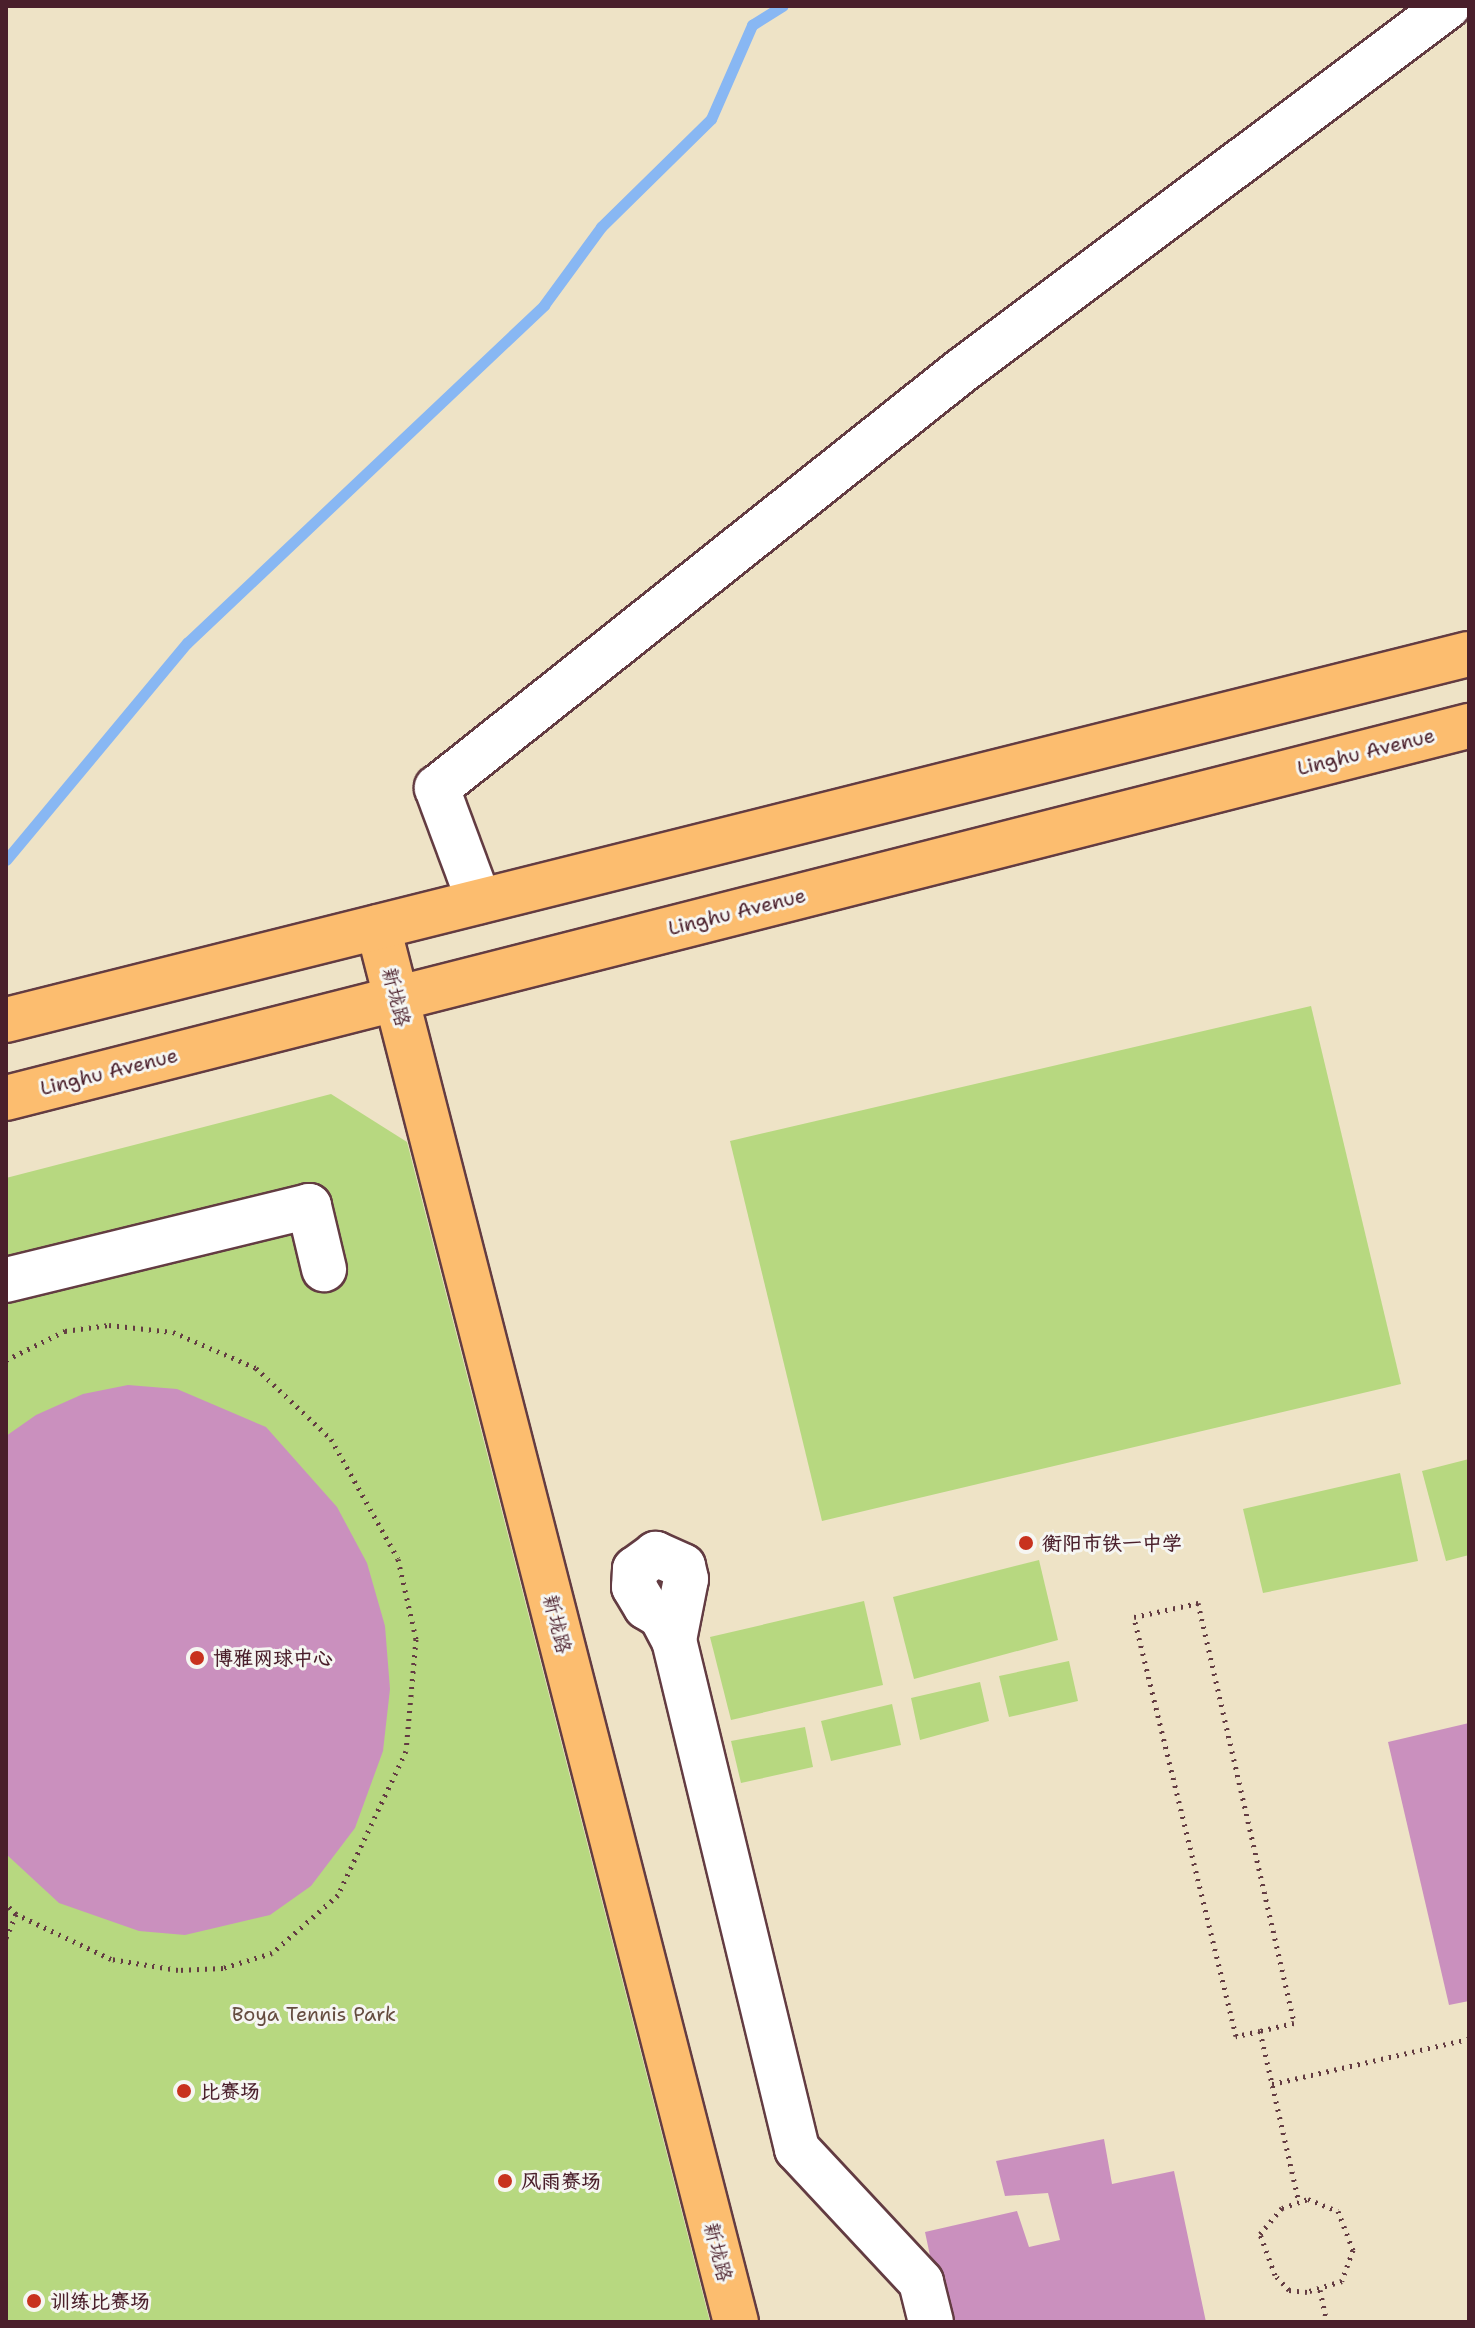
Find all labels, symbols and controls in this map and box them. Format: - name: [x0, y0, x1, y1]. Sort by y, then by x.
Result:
- street label: Linghu Avenue: [1295, 723, 1437, 781]
- street label: Linghu Avenue: [666, 883, 808, 941]
- street label: 新垅路: [377, 965, 415, 1029]
- street label: Linghu Avenue: [38, 1043, 180, 1101]
- place label: 衡阳市铁一中学: [1042, 1531, 1182, 1555]
- marker: 衡阳市铁一中学: [1017, 1534, 1035, 1552]
- street label: 新垅路: [538, 1592, 576, 1656]
- place label: 博雅网球中心: [213, 1646, 333, 1670]
- marker: 博雅网球中心: [188, 1649, 206, 1667]
- park label: Boya Tennis Park: [232, 2002, 396, 2026]
- place label: 比赛场: [200, 2079, 260, 2103]
- marker: 比赛场: [175, 2082, 193, 2100]
- place label: 风雨赛场: [521, 2169, 601, 2193]
- marker: 风雨赛场: [496, 2172, 514, 2190]
- street label: 新垅路: [699, 2220, 737, 2284]
- place label: 训练比赛场: [50, 2289, 150, 2313]
- marker: 训练比赛场: [25, 2292, 43, 2310]

